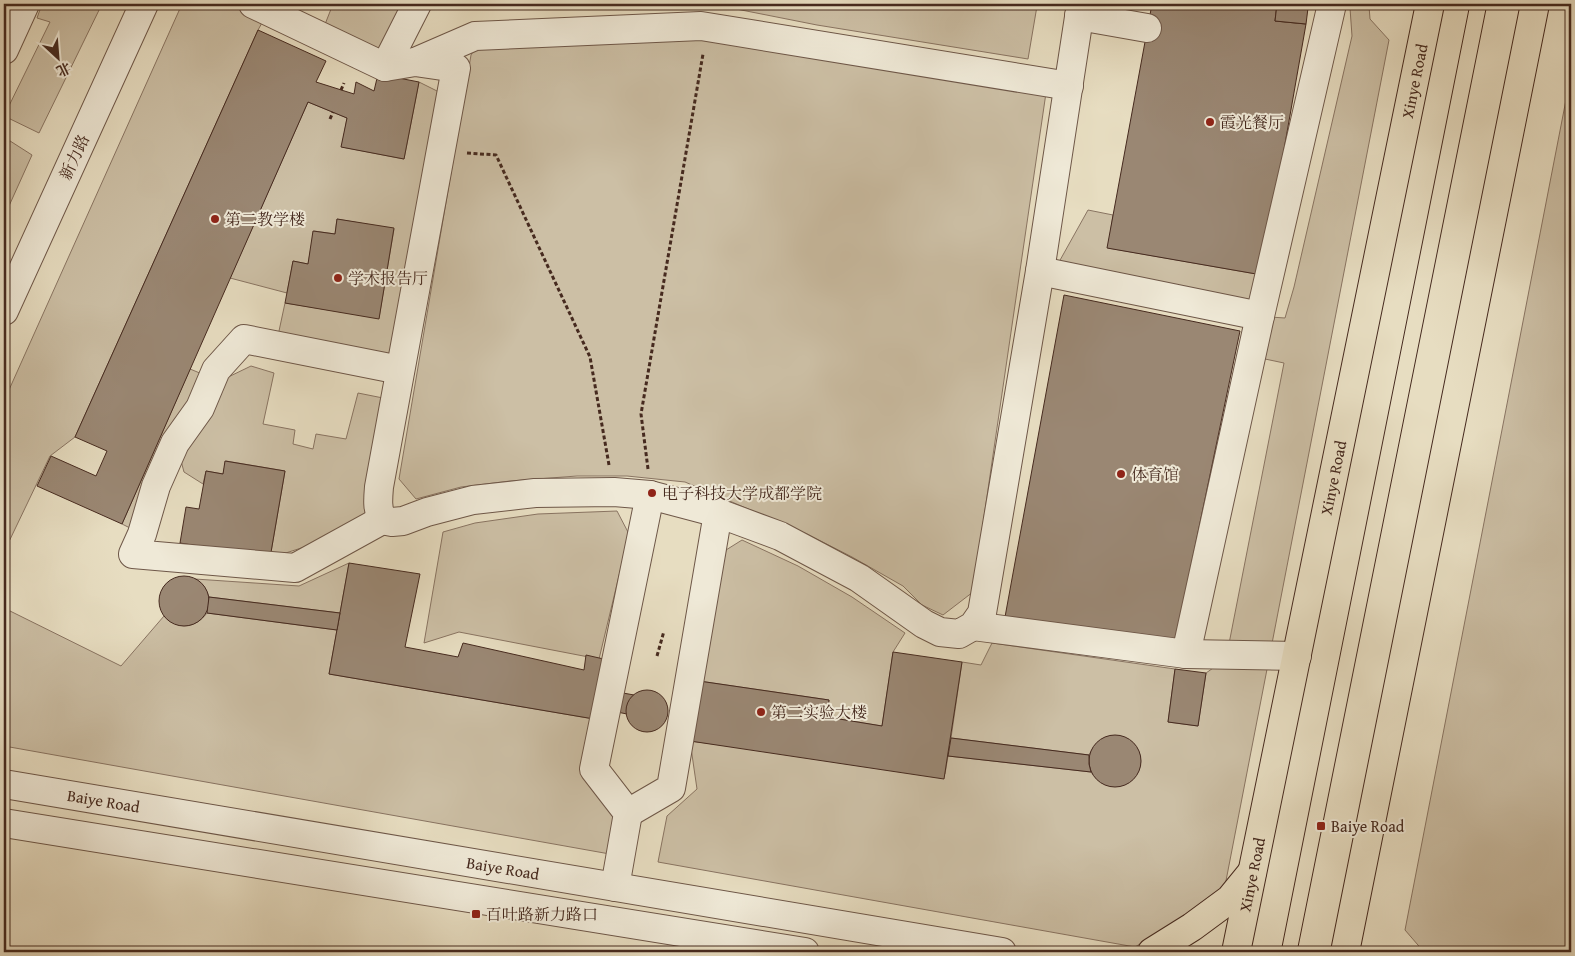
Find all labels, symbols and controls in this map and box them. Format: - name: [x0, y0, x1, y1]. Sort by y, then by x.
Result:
- north arrow: [32, 32, 82, 82]
- street label: Xinye Road: [1395, 41, 1434, 120]
- text: 北: [53, 58, 74, 82]
- place label: 霞光餐厅: [1220, 110, 1284, 134]
- marker: 霞光餐厅: [1204, 116, 1216, 128]
- street label: 新力路: [53, 130, 95, 184]
- place label: 第二教学楼: [225, 207, 305, 231]
- marker: 第二教学楼: [209, 213, 221, 225]
- place label: 学术报告厅: [348, 266, 428, 290]
- marker: 学术报告厅: [332, 272, 344, 284]
- street label: Xinye Road: [1314, 438, 1352, 517]
- place label: 体育馆: [1131, 462, 1179, 486]
- marker: 体育馆: [1115, 468, 1127, 480]
- place label: 电子科技大学成都学院: [662, 481, 822, 505]
- marker: 电子科技大学成都学院: [646, 487, 658, 499]
- place label: 第二实验大楼: [771, 700, 867, 724]
- marker: 第二实验大楼: [755, 706, 767, 718]
- street label: Baiye Road: [65, 783, 142, 819]
- place label: Baiye Road: [1331, 814, 1405, 838]
- marker: Baiye Road: [1315, 820, 1327, 832]
- street label: Xinye Road: [1233, 835, 1271, 914]
- street label: Baiye Road: [465, 850, 542, 886]
- place label: 百叶路新力路口: [486, 902, 598, 926]
- marker: 百叶路新力路口: [470, 908, 482, 920]

